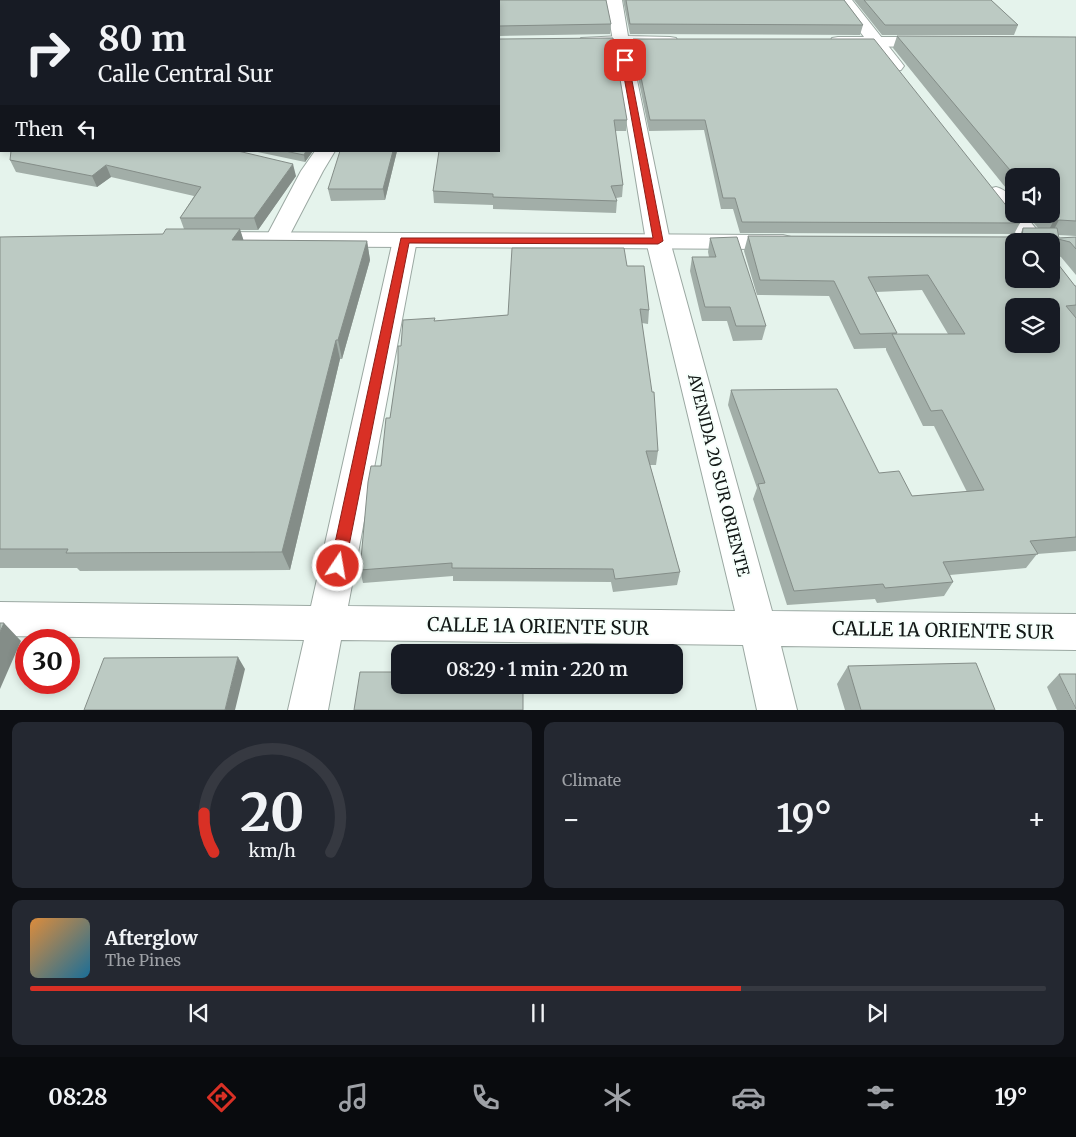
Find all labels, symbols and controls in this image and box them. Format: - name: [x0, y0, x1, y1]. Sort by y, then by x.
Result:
- text: 80 m: [98, 17, 186, 61]
- icon: right: [15, 20, 80, 85]
- pin: [604, 39, 646, 81]
- icon: arrive: [611, 46, 639, 74]
- text: Calle Central Sur: [98, 60, 273, 88]
- icon: left: [73, 115, 101, 143]
- text: Then: [15, 117, 63, 141]
- map controls: [1005, 168, 1060, 353]
- button: sound: [1005, 168, 1060, 223]
- button: search: [1005, 233, 1060, 288]
- button: layers: [1005, 298, 1060, 353]
- street label: AVENIDA 20 SUR ORIENTE: [684, 371, 754, 579]
- position arrow: [311, 539, 363, 591]
- street label: CALLE 1A ORIENTE SUR: [427, 612, 650, 640]
- street label: CALLE 1A ORIENTE SUR: [832, 616, 1055, 644]
- speed limit sign: 30: [15, 629, 80, 694]
- text: 08:29 · 1 min · 220 m: [446, 657, 628, 681]
- text: Climate: [562, 770, 621, 790]
- text: 20: [240, 780, 304, 845]
- text: 19°: [776, 795, 832, 842]
- text: −: [562, 801, 581, 837]
- text: +: [1027, 801, 1046, 837]
- text: km/h: [248, 839, 296, 862]
- text: Afterglow: [105, 926, 198, 950]
- text: The Pines: [105, 950, 181, 970]
- icon: previous: [185, 999, 213, 1027]
- icon: pause: [524, 999, 552, 1027]
- icon: next: [863, 999, 891, 1027]
- icon: directions: [204, 1080, 239, 1115]
- icon: music: [336, 1080, 371, 1115]
- icon: phone: [468, 1080, 503, 1115]
- icon: climate: [600, 1080, 635, 1115]
- icon: car: [731, 1080, 766, 1115]
- icon: filters: [863, 1080, 898, 1115]
- text: 08:28: [48, 1083, 108, 1111]
- text: 19°: [995, 1083, 1028, 1111]

